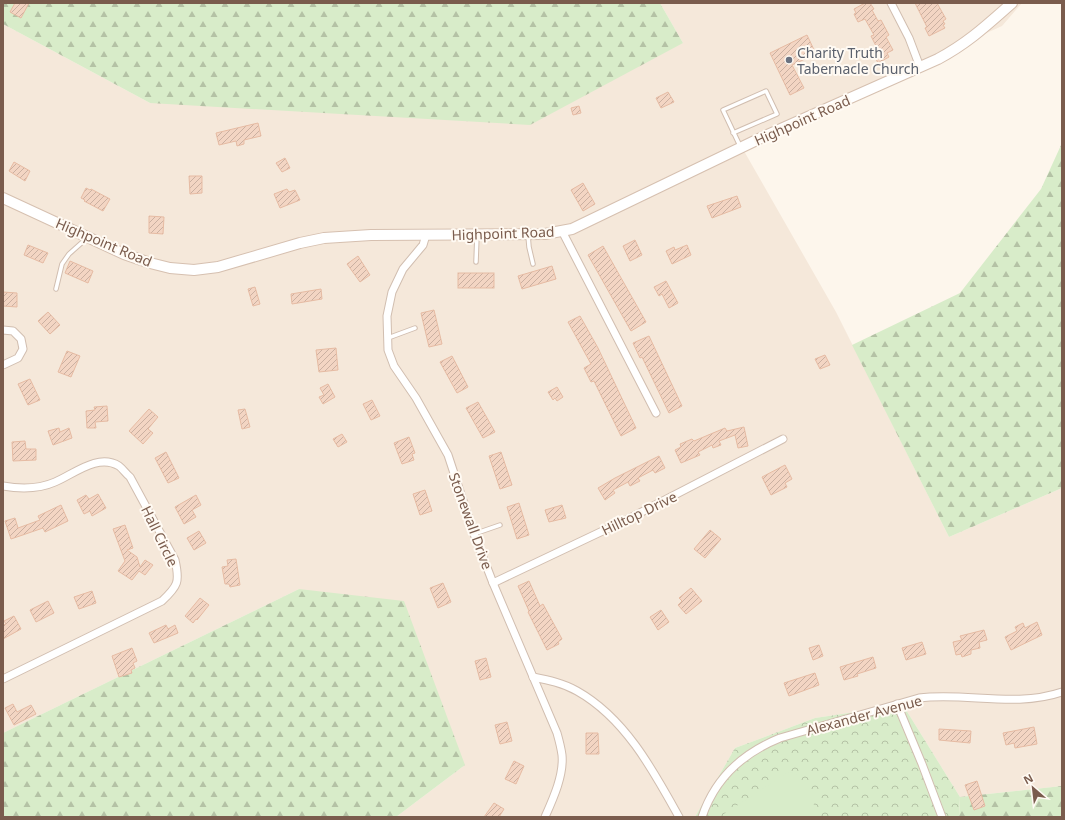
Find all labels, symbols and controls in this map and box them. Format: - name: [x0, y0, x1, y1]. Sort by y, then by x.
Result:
- place label: Charity Truth Tabernacle Church: [797, 43, 919, 78]
- marker: Charity Truth Tabernacle Church: [784, 55, 794, 65]
- street label: Highpoint Road: [751, 90, 853, 150]
- street label: Highpoint Road: [53, 213, 155, 271]
- street label: Highpoint Road: [451, 222, 555, 244]
- street label: Stonewall Drive: [445, 470, 497, 572]
- street label: Hilltop Drive: [598, 487, 680, 539]
- street label: Hall Circle: [137, 502, 183, 570]
- street label: Alexander Avenue: [804, 690, 924, 740]
- north arrow: [1013, 768, 1053, 808]
- text: N: [1021, 770, 1036, 787]

